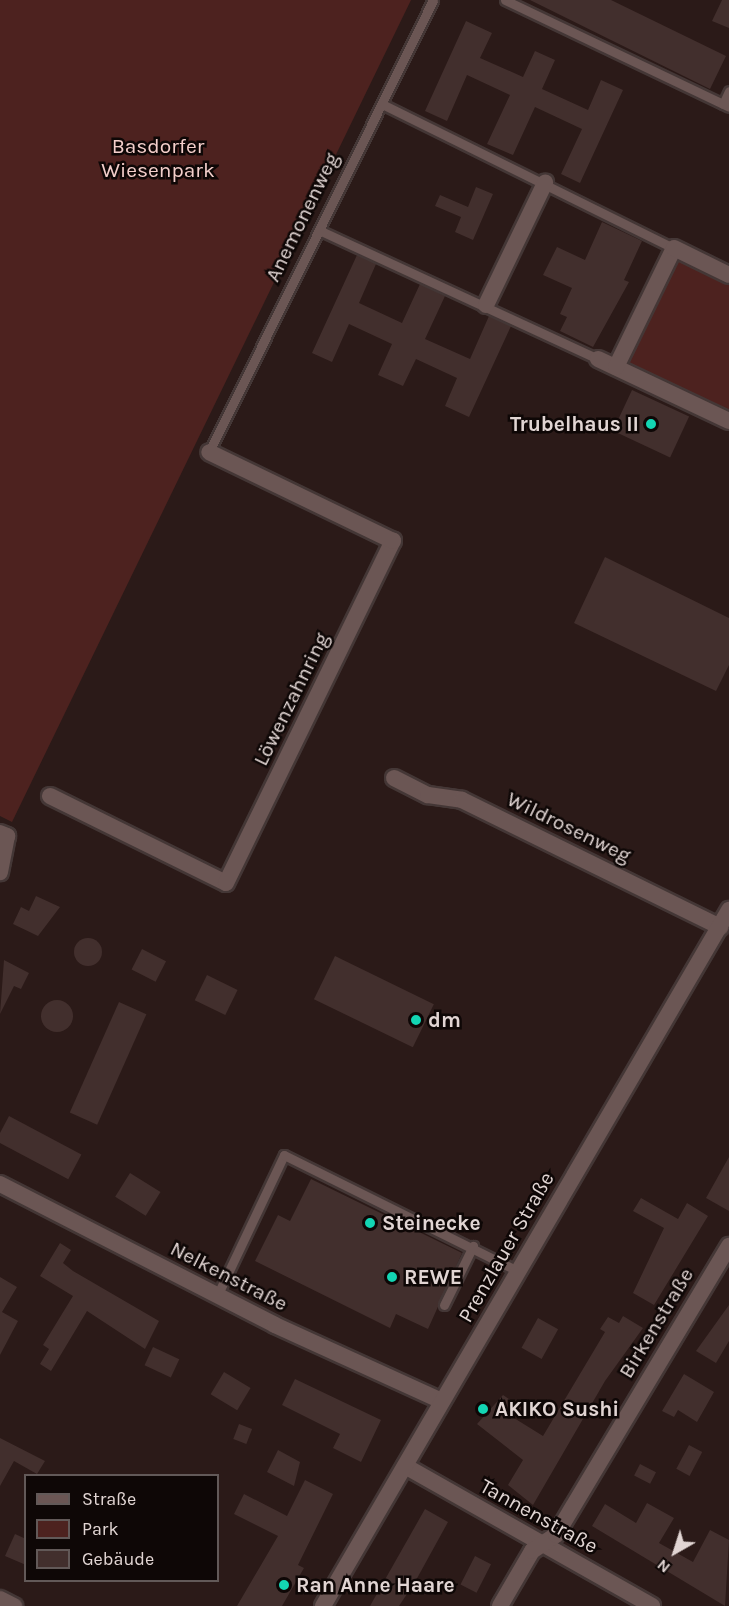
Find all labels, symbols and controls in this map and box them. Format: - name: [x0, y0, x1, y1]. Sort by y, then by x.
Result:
- park label: Basdorfer Wiesenpark: [101, 133, 215, 183]
- street label: Anemonenweg: [260, 148, 344, 286]
- place label: Trubelhaus II: [510, 411, 639, 437]
- marker: Trubelhaus II: [644, 417, 658, 431]
- street label: Löwenzahnring: [248, 628, 334, 770]
- street label: Wildrosenweg: [503, 786, 635, 868]
- place label: dm: [428, 1007, 461, 1033]
- marker: dm: [409, 1013, 423, 1027]
- street label: Prenzlauer Straße: [453, 1167, 559, 1327]
- place label: Steinecke: [382, 1210, 481, 1236]
- marker: Steinecke: [363, 1216, 377, 1230]
- street label: Nelkenstraße: [166, 1236, 292, 1316]
- street label: Birkenstraße: [613, 1263, 699, 1383]
- place label: REWE: [404, 1264, 462, 1290]
- marker: REWE: [385, 1270, 399, 1284]
- place label: AKIKO Sushi: [495, 1396, 619, 1422]
- marker: AKIKO Sushi: [476, 1402, 490, 1416]
- street label: Tannenstraße: [476, 1473, 602, 1559]
- legend: [24, 1474, 219, 1582]
- text: Straße: [82, 1488, 136, 1510]
- text: Park: [82, 1518, 119, 1540]
- north arrow: [645, 1522, 705, 1582]
- text: Gebäude: [82, 1548, 154, 1570]
- text: N: [653, 1555, 674, 1577]
- place label: Ran Anne Haare: [296, 1572, 455, 1598]
- marker: Ran Anne Haare: [277, 1578, 291, 1592]

